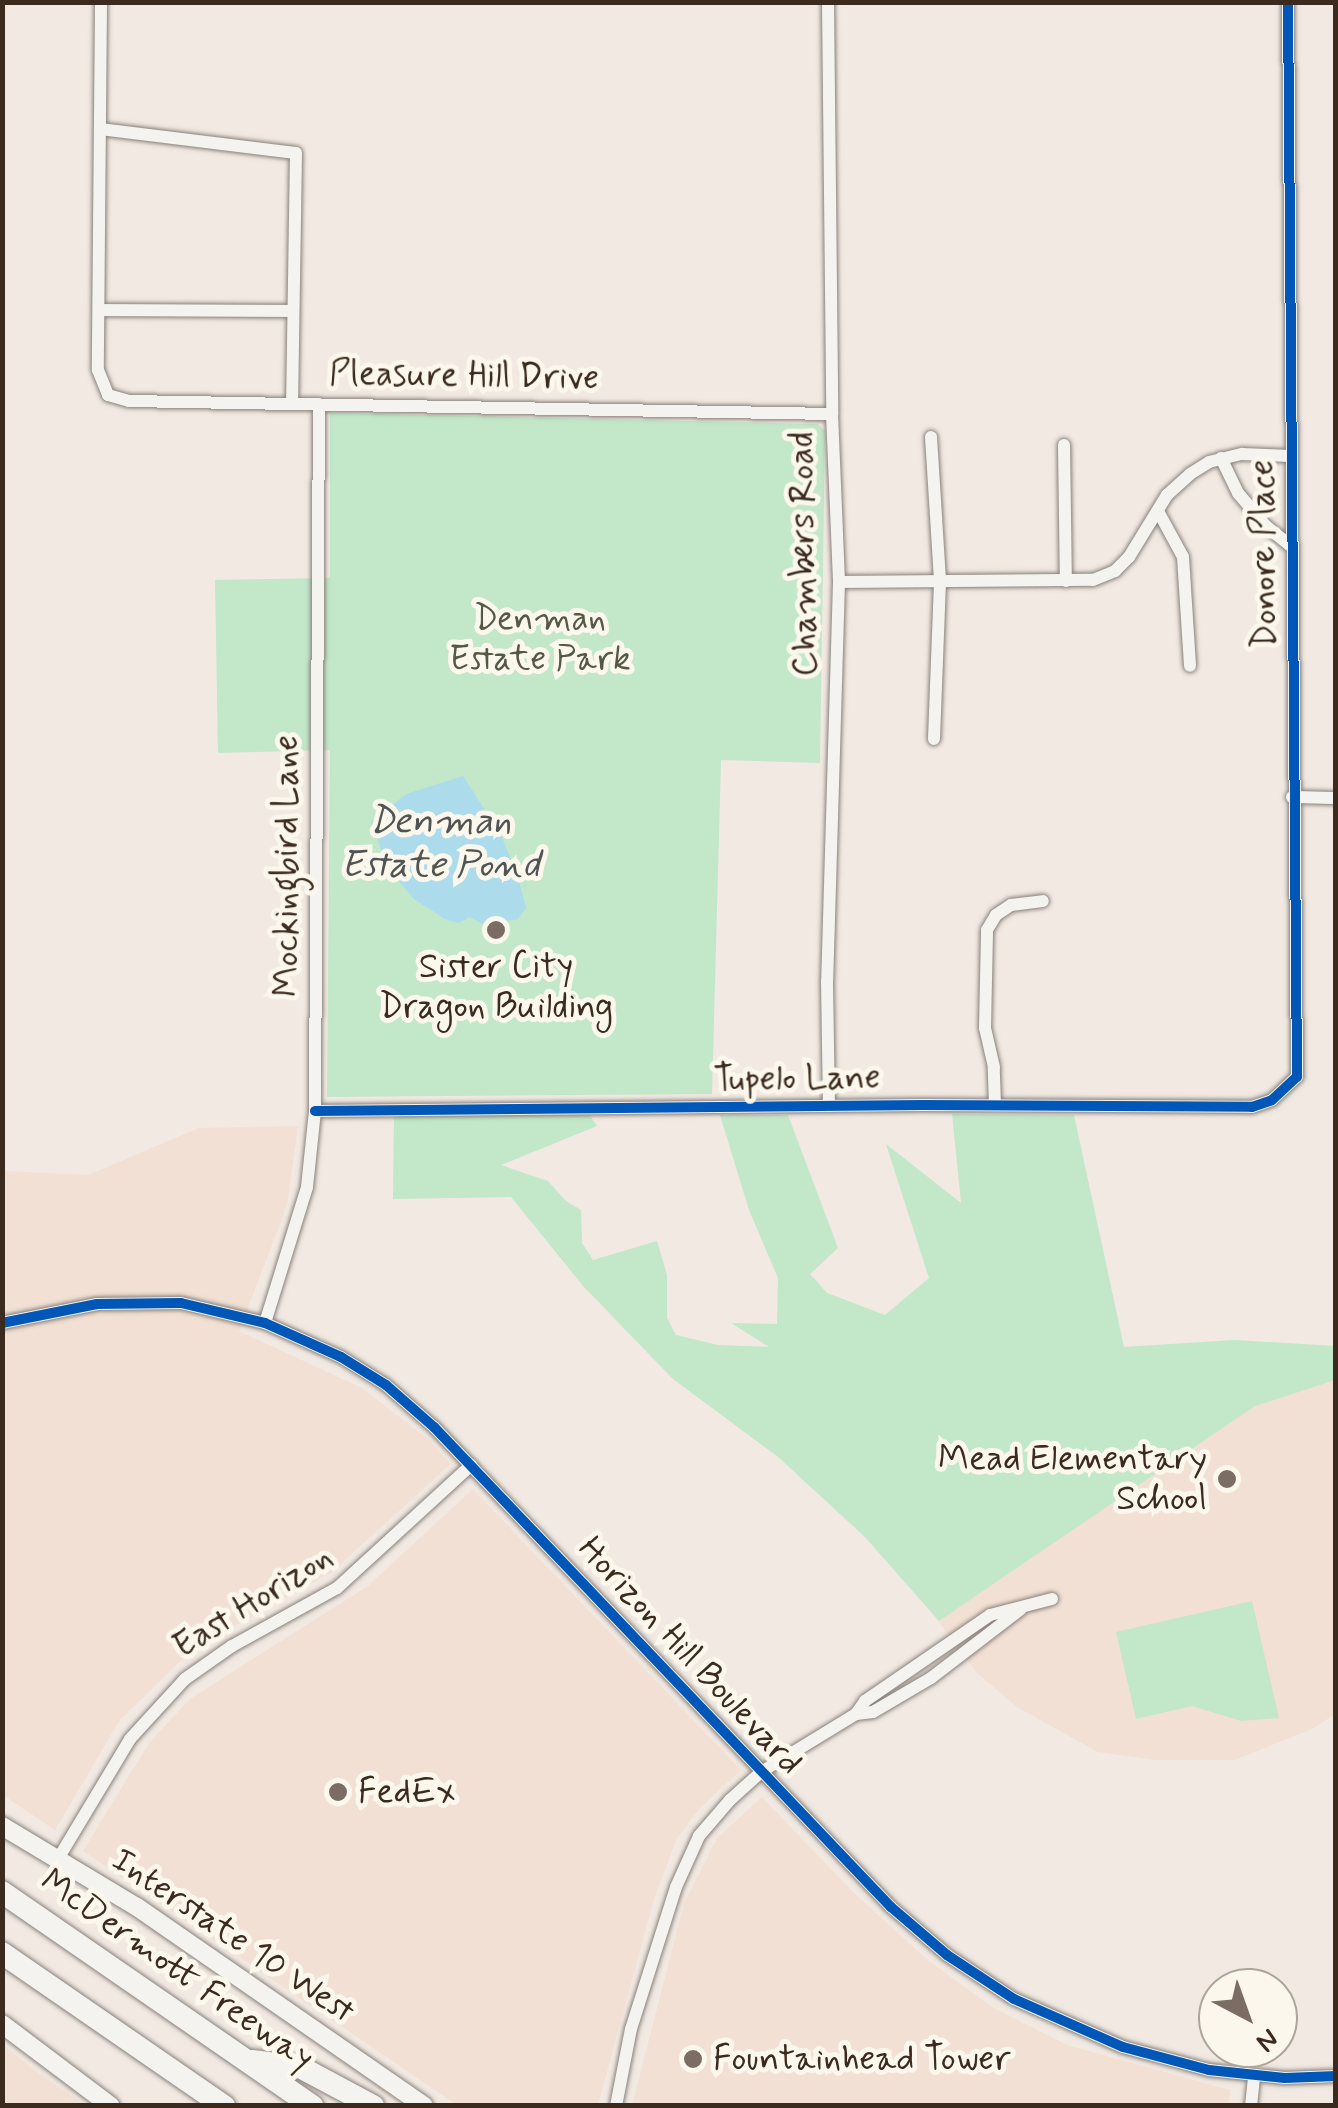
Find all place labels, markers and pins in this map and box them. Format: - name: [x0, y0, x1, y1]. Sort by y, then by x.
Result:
- marker: Sister City Dragon Building: [485, 919, 507, 941]
- place label: Sister City Dragon Building: [380, 946, 612, 1028]
- place label: Mead Elementary School: [924, 1438, 1207, 1520]
- marker: Mead Elementary School: [1216, 1468, 1238, 1490]
- place label: FedEx: [358, 1771, 455, 1813]
- marker: FedEx: [327, 1781, 349, 1803]
- place label: Fountainhead Tower: [713, 2038, 1011, 2080]
- marker: Fountainhead Tower: [682, 2048, 704, 2070]

